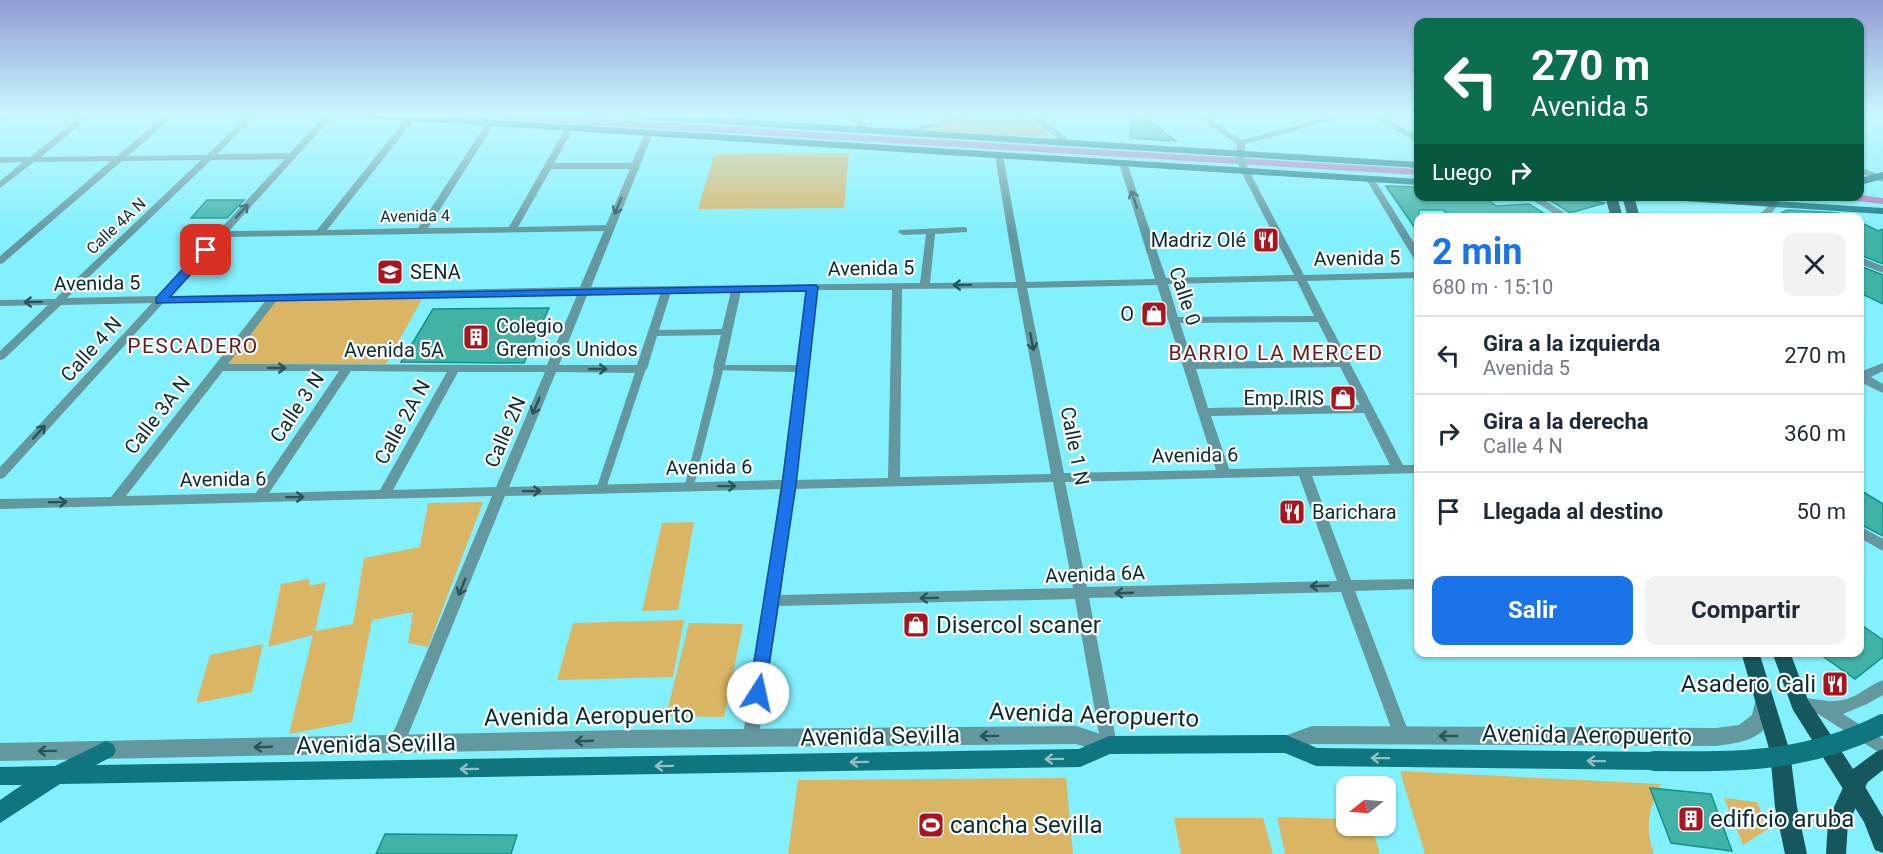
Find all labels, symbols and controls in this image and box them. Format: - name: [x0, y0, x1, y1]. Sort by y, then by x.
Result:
- text: 270 m: [1531, 41, 1650, 90]
- icon: left: [1432, 42, 1510, 120]
- text: Avenida 5: [1531, 91, 1648, 123]
- icon: right: [1504, 156, 1537, 189]
- text: Luego: [1432, 160, 1492, 185]
- one-way arrow: [1128, 190, 1139, 209]
- street label: Calle 4A N: [82, 194, 150, 258]
- one-way arrow: [612, 197, 623, 215]
- one-way arrow: [235, 204, 249, 219]
- street label: Avenida 4: [380, 206, 450, 226]
- pin: [180, 224, 231, 275]
- restaurant icon: Madriz Olé: [1251, 225, 1281, 255]
- place label: Madriz Olé: [1151, 228, 1246, 252]
- text: 2 min: [1432, 231, 1523, 273]
- icon: arrive: [189, 233, 222, 266]
- button: close: [1783, 233, 1846, 296]
- street label: Avenida 5: [1313, 245, 1401, 271]
- street label: Avenida 5: [827, 255, 915, 281]
- school or university icon: SENA: [375, 257, 405, 287]
- place label: SENA: [410, 260, 461, 284]
- street label: Calle 0: [1164, 264, 1206, 328]
- street label: Avenida 5: [53, 270, 141, 296]
- text: 680 m · 15:10: [1432, 275, 1553, 299]
- one-way arrow: [953, 279, 973, 291]
- one-way arrow: [23, 296, 43, 308]
- shop icon: O: [1139, 299, 1169, 329]
- place label: O: [1120, 302, 1134, 326]
- street label: Calle 4 N: [55, 311, 127, 387]
- place label: Colegio Gremios Unidos: [496, 314, 638, 361]
- building icon: Colegio Gremios Unidos: [461, 322, 491, 352]
- text: Gira a la izquierda: [1483, 331, 1660, 356]
- one-way arrow: [1027, 332, 1039, 351]
- district label: PESCADERO: [127, 334, 259, 358]
- street label: Avenida 5A: [344, 338, 444, 362]
- icon: left: [1432, 339, 1465, 372]
- district label: BARRIO LA MERCED: [1168, 341, 1384, 365]
- text: 270 m: [1784, 343, 1846, 368]
- text: Avenida 5: [1483, 356, 1570, 380]
- one-way arrow: [267, 362, 287, 374]
- one-way arrow: [588, 363, 608, 375]
- street label: Calle 3 N: [265, 367, 329, 447]
- street label: Calle 3A N: [119, 371, 195, 459]
- street label: Calle 2A N: [369, 376, 435, 468]
- shop icon: Emp.IRIS: [1328, 383, 1358, 413]
- place label: Emp.IRIS: [1244, 386, 1324, 410]
- street label: Calle 2N: [479, 393, 531, 471]
- one-way arrow: [530, 397, 541, 415]
- street label: Calle 1 N: [1056, 405, 1094, 487]
- text: Gira a la derecha: [1483, 409, 1649, 434]
- icon: right: [1432, 417, 1465, 450]
- text: 360 m: [1784, 421, 1846, 446]
- one-way arrow: [32, 425, 46, 440]
- text: Calle 4 N: [1483, 434, 1563, 458]
- street label: Avenida 6: [1151, 442, 1239, 468]
- street label: Avenida 6: [665, 454, 753, 480]
- street label: Avenida 6: [179, 466, 267, 492]
- one-way arrow: [717, 480, 737, 492]
- one-way arrow: [522, 485, 542, 497]
- one-way arrow: [285, 491, 305, 502]
- icon: arrive: [1432, 495, 1465, 528]
- one-way arrow: [48, 497, 68, 508]
- restaurant icon: Barichara: [1277, 497, 1307, 527]
- text: Llegada al destino: [1483, 499, 1663, 524]
- text: 50 m: [1797, 499, 1846, 524]
- place label: Barichara: [1312, 500, 1397, 524]
- street label: Avenida 6A: [1045, 560, 1145, 588]
- button: Salir: [1432, 576, 1633, 645]
- button: Compartir: [1645, 576, 1846, 645]
- one-way arrow: [456, 577, 467, 595]
- one-way arrow: [1309, 580, 1329, 591]
- one-way arrow: [1114, 587, 1134, 598]
- one-way arrow: [919, 592, 939, 603]
- shop icon: Disercol scaner: [901, 610, 931, 640]
- place label: Disercol scaner: [936, 611, 1101, 639]
- position arrow: [726, 661, 790, 725]
- restaurant icon: Asadero Cali: [1820, 669, 1850, 699]
- place label: Asadero Cali: [1681, 670, 1816, 698]
- street label: Avenida Aeropuerto: [988, 697, 1200, 733]
- street label: Avenida Aeropuerto: [484, 700, 694, 732]
- street label: Avenida Aeropuerto: [1482, 719, 1692, 751]
- street label: Avenida Sevilla: [800, 721, 960, 751]
- street label: Avenida Sevilla: [296, 729, 456, 759]
- one-way arrow: [980, 730, 1000, 742]
- one-way arrow: [1438, 730, 1458, 742]
- one-way arrow: [575, 735, 595, 746]
- one-way arrow: [254, 741, 274, 753]
- one-way arrow: [38, 745, 58, 757]
- one-way arrow: [1370, 752, 1390, 763]
- one-way arrow: [1044, 753, 1064, 765]
- one-way arrow: [1586, 755, 1606, 766]
- one-way arrow: [849, 756, 869, 768]
- one-way arrow: [654, 760, 674, 771]
- one-way arrow: [459, 763, 479, 774]
- north arrow: [1336, 776, 1396, 836]
- map controls: [1336, 776, 1396, 836]
- building icon: edificio aruba: [1676, 804, 1706, 834]
- place label: edificio aruba: [1710, 805, 1854, 833]
- sports icon: cancha Sevilla: [916, 810, 946, 840]
- place label: cancha Sevilla: [950, 811, 1103, 839]

